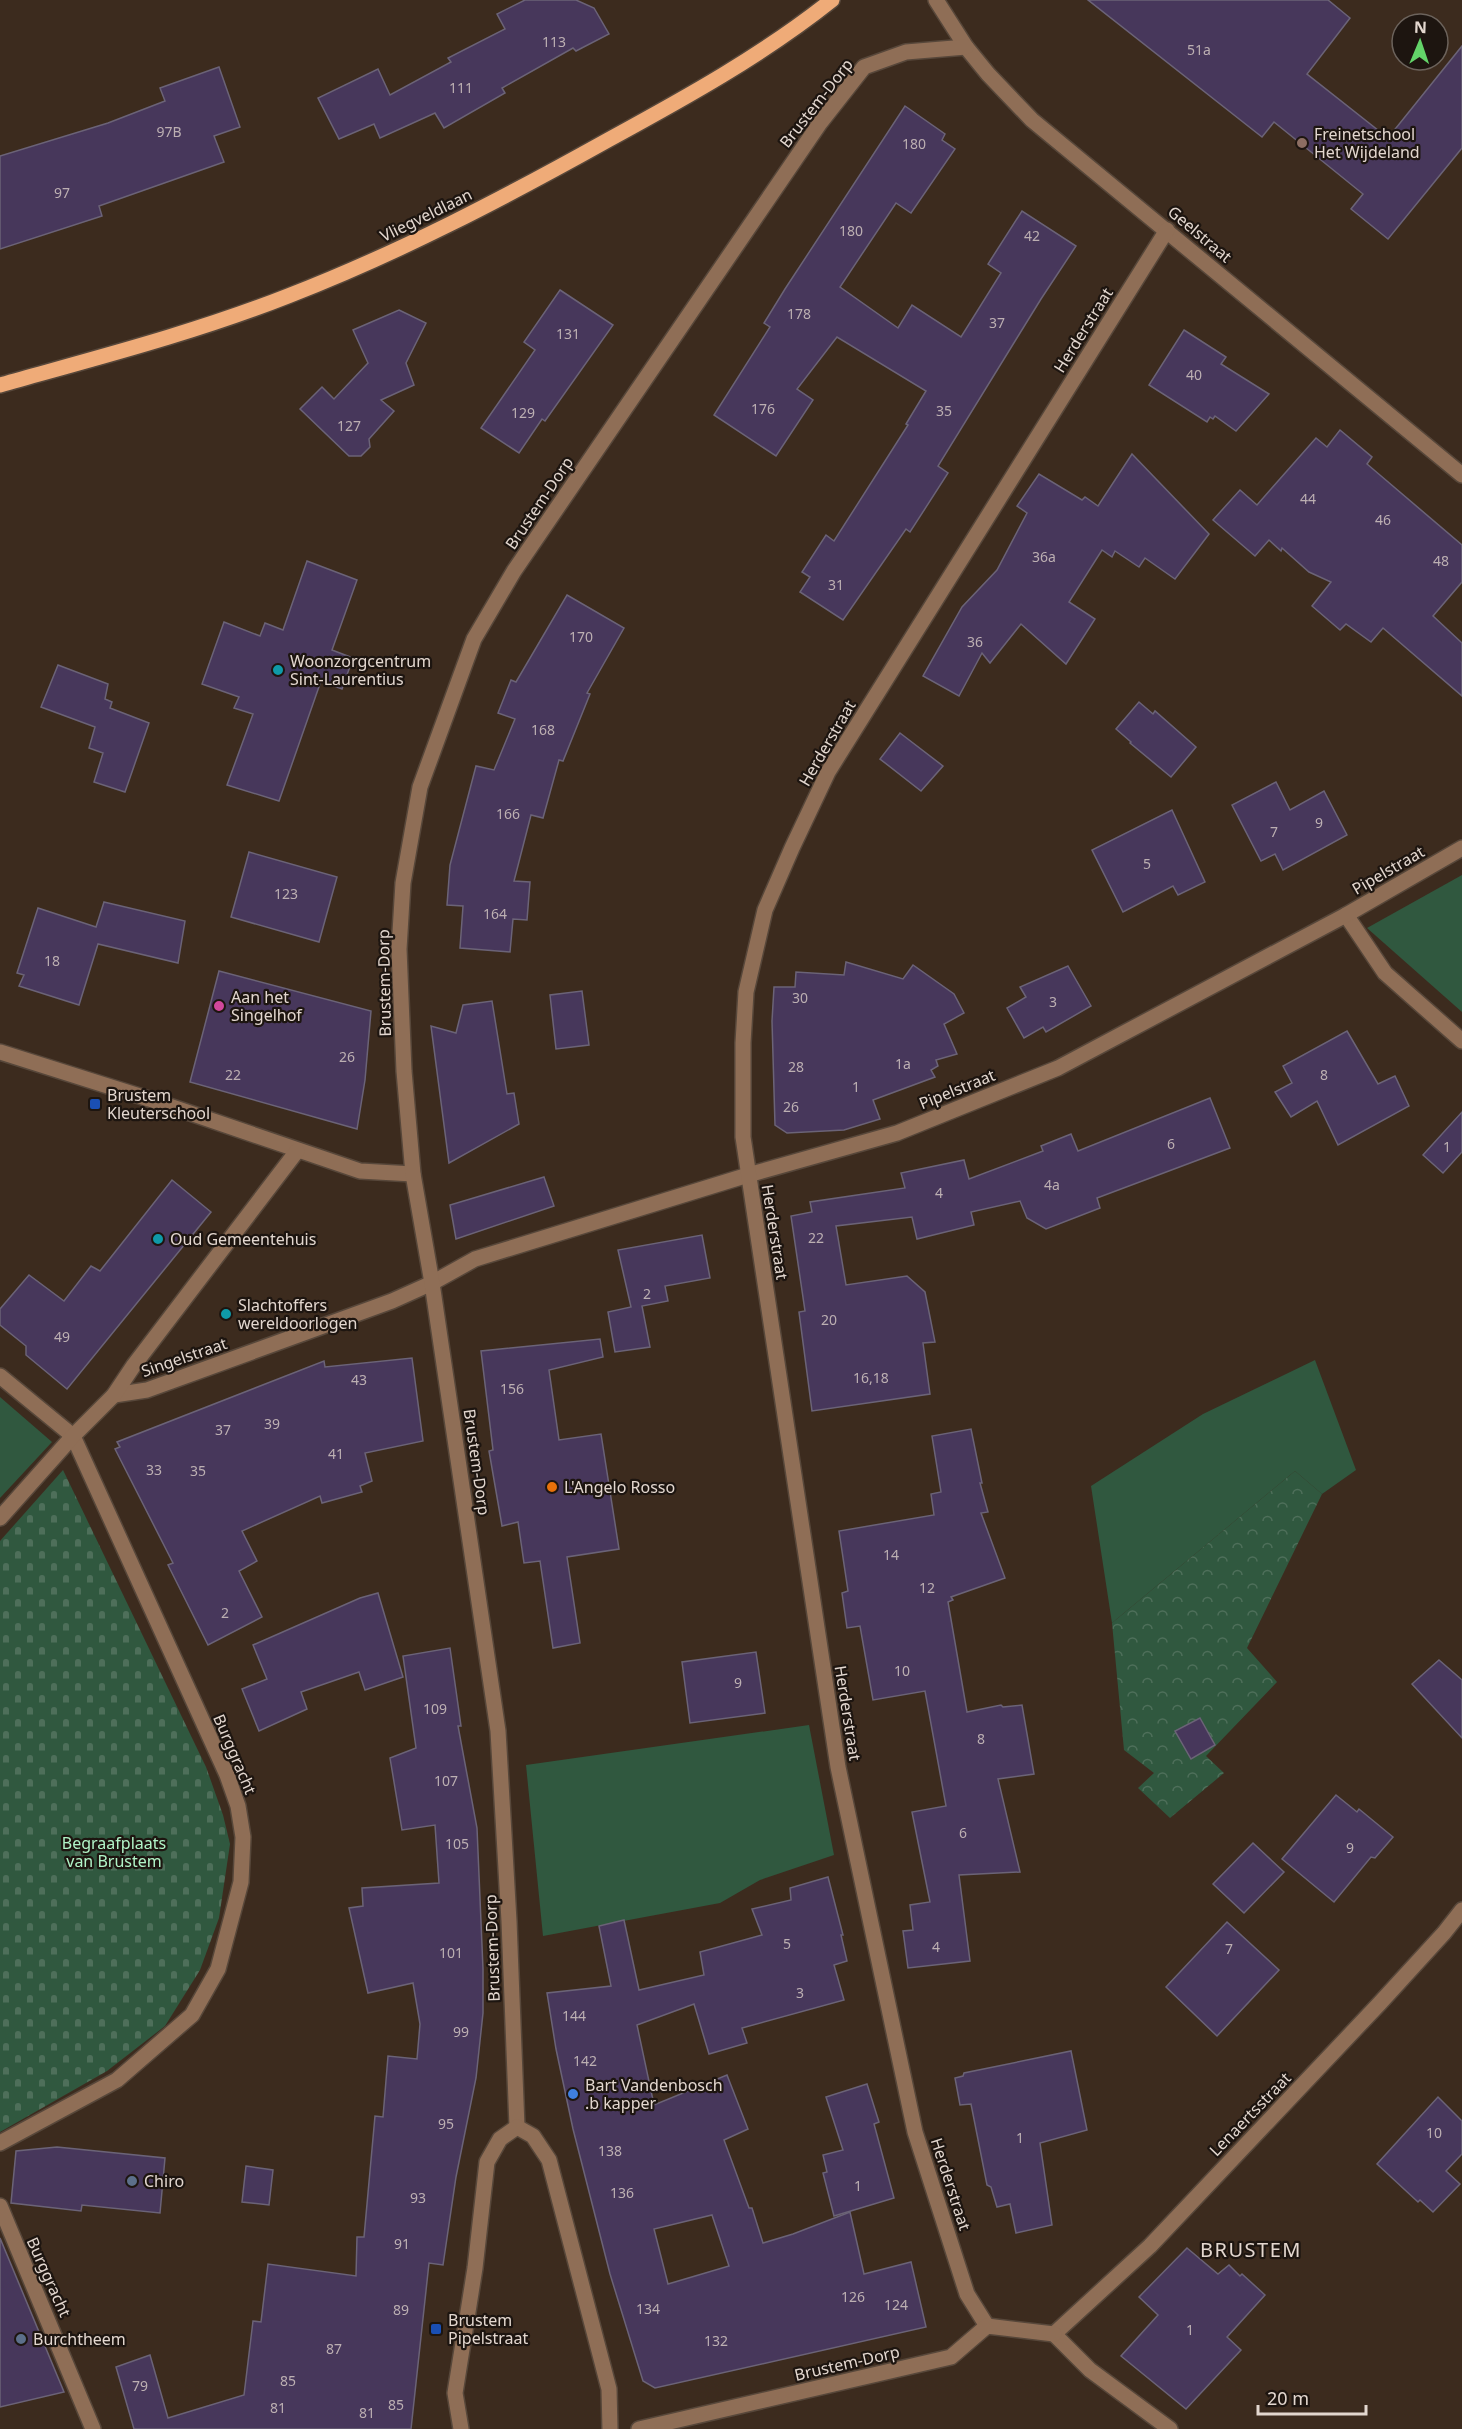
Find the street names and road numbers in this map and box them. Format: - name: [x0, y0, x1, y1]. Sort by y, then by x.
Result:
- street label: Brustem-Dorp: [774, 54, 858, 152]
- street label: Vliegveldlaan: [376, 183, 476, 247]
- street label: Geelstraat: [1163, 201, 1237, 267]
- street label: Herderstraat: [1048, 283, 1118, 377]
- street label: Brustem-Dorp: [500, 452, 578, 554]
- street label: Herderstraat: [793, 696, 861, 790]
- street label: Pipelstraat: [1348, 840, 1428, 900]
- street label: Brustem-Dorp: [372, 929, 396, 1037]
- street label: Pipelstraat: [916, 1064, 999, 1114]
- street label: Herderstraat: [757, 1183, 793, 1281]
- street label: Singelstraat: [138, 1332, 230, 1382]
- street label: Brustem-Dorp: [459, 1407, 495, 1517]
- street label: Herderstraat: [830, 1664, 866, 1762]
- street label: Burggracht: [208, 1711, 262, 1798]
- street label: Brustem-Dorp: [479, 1894, 505, 2002]
- street label: Lenaertsstraat: [1204, 2067, 1296, 2161]
- street label: Herderstraat: [926, 2135, 976, 2233]
- street label: Burggracht: [22, 2234, 76, 2321]
- street label: Brustem-Dorp: [792, 2340, 902, 2386]

